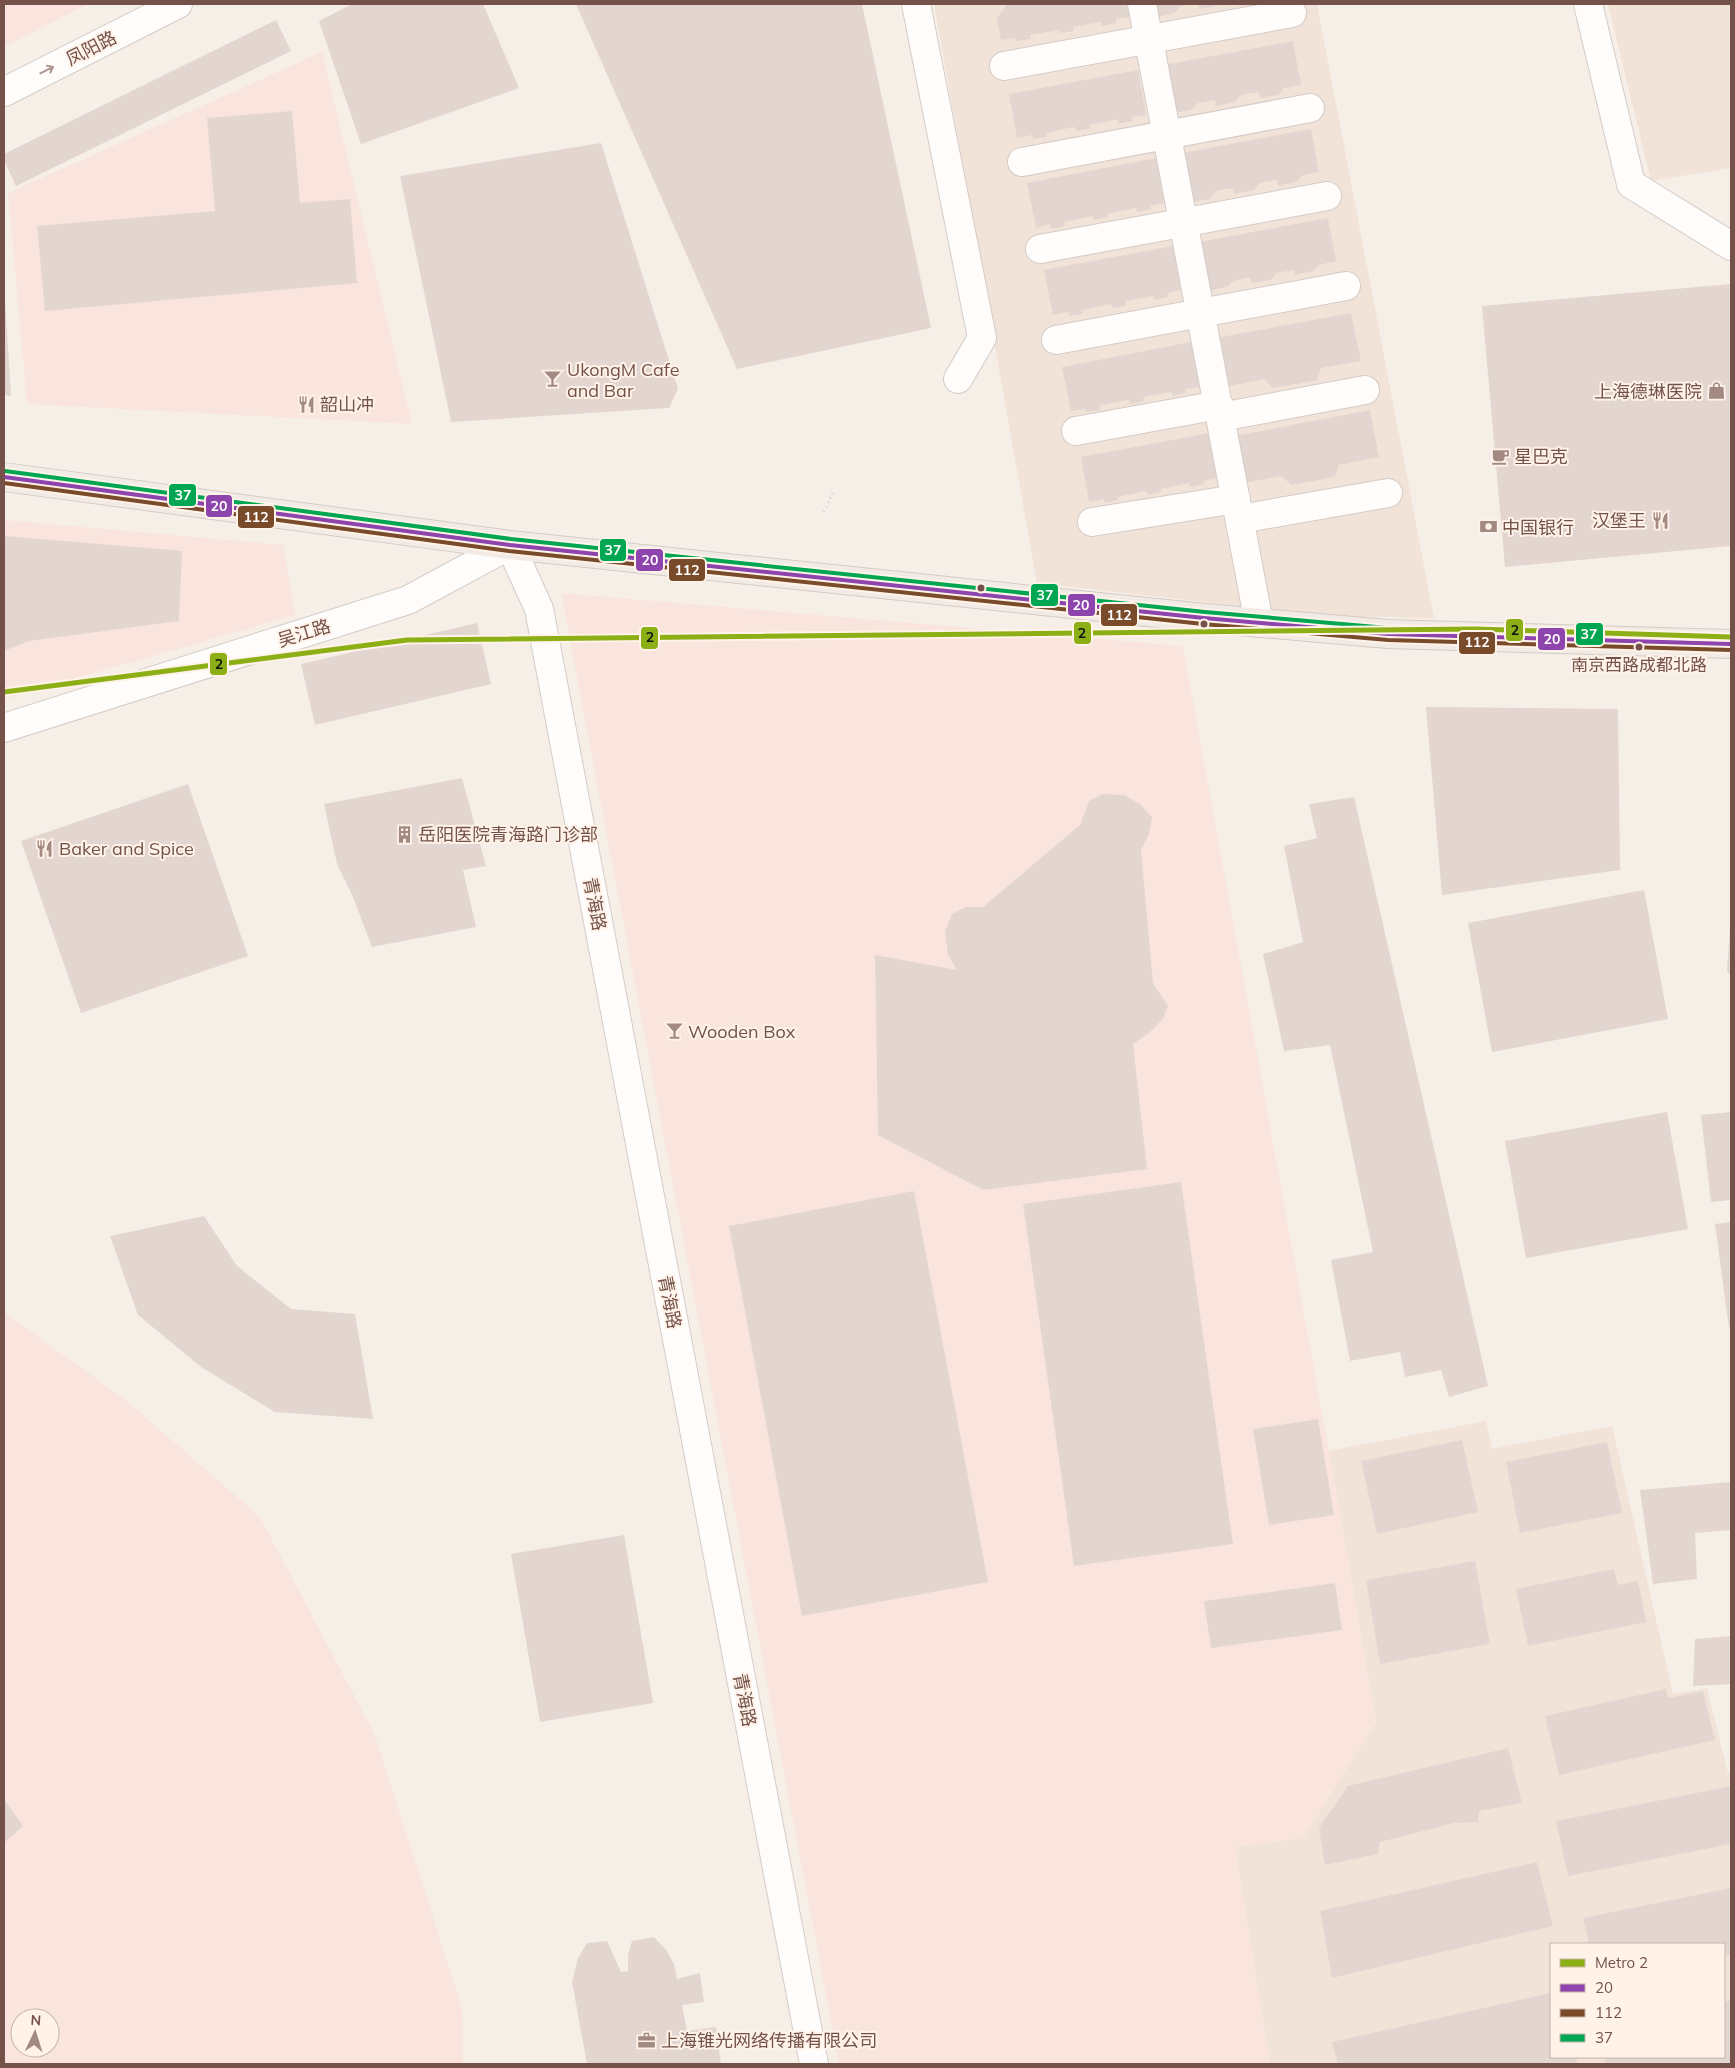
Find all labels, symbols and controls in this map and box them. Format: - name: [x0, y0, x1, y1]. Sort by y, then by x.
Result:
- street label: 凤阳路: [62, 25, 120, 71]
- one-way arrow: [39, 65, 54, 74]
- place label: UkongM Cafe and Bar: [567, 358, 679, 402]
- bar icon: UkongM Cafe and Bar: [543, 369, 563, 389]
- place label: 上海德琳医院: [1594, 380, 1702, 403]
- shop icon: 上海德琳医院: [1706, 381, 1726, 401]
- place label: 韶山冲: [320, 393, 374, 416]
- restaurant icon: 韶山冲: [296, 394, 316, 414]
- place label: 星巴克: [1514, 445, 1568, 468]
- cafe icon: 星巴克: [1490, 446, 1510, 466]
- line badge: 37: [168, 483, 197, 507]
- text: 37: [175, 486, 191, 504]
- line badge: 20: [205, 494, 233, 518]
- text: 20: [211, 497, 227, 515]
- line badge: 112: [237, 505, 275, 529]
- text: 112: [243, 508, 269, 526]
- place label: 汉堡王: [1592, 509, 1646, 532]
- restaurant icon: 汉堡王: [1650, 510, 1670, 530]
- place label: 中国银行: [1502, 516, 1574, 539]
- bank icon: 中国银行: [1478, 517, 1498, 537]
- line badge: 37: [599, 538, 627, 562]
- text: 37: [605, 541, 621, 559]
- line badge: 20: [635, 548, 664, 572]
- text: 20: [642, 551, 658, 569]
- line badge: 112: [668, 558, 706, 582]
- text: 112: [674, 561, 700, 579]
- unlabelled marker: [976, 583, 986, 593]
- line badge: 37: [1030, 583, 1059, 607]
- text: 37: [1037, 586, 1053, 604]
- line badge: 20: [1067, 593, 1096, 617]
- text: 20: [1073, 596, 1089, 614]
- line badge: 112: [1100, 603, 1138, 627]
- text: 112: [1106, 606, 1132, 624]
- street label: 吴江路: [275, 614, 333, 652]
- line badge: 2: [1505, 618, 1524, 642]
- unlabelled marker: [1199, 619, 1209, 629]
- line badge: 2: [1073, 621, 1092, 645]
- text: 2: [1511, 621, 1519, 639]
- line badge: 37: [1575, 622, 1604, 646]
- text: 2: [1078, 624, 1086, 642]
- text: 37: [1581, 625, 1597, 643]
- line badge: 2: [640, 626, 659, 650]
- line badge: 20: [1537, 627, 1566, 651]
- text: 2: [646, 628, 654, 646]
- text: 20: [1544, 630, 1560, 648]
- line badge: 112: [1458, 631, 1496, 655]
- text: 112: [1464, 633, 1490, 651]
- marker: 南京西路成都北路: [1634, 642, 1644, 652]
- line badge: 2: [209, 652, 228, 676]
- place label: 南京西路成都北路: [1571, 654, 1707, 675]
- text: 2: [215, 655, 223, 673]
- place label: 岳阳医院青海路门诊部: [418, 823, 598, 846]
- building icon: 岳阳医院青海路门诊部: [394, 824, 414, 844]
- place label: Baker and Spice: [59, 837, 194, 860]
- restaurant icon: Baker and Spice: [35, 838, 55, 858]
- street label: 青海路: [579, 875, 611, 933]
- place label: Wooden Box: [688, 1020, 796, 1043]
- bar icon: Wooden Box: [664, 1021, 684, 1041]
- street label: 青海路: [654, 1273, 686, 1331]
- street label: 青海路: [729, 1671, 761, 1729]
- legend: [1550, 1943, 1725, 2058]
- text: Metro 2: [1595, 1953, 1648, 1972]
- text: 20: [1595, 1978, 1613, 1997]
- text: 112: [1595, 2003, 1622, 2022]
- north arrow: [10, 2008, 60, 2058]
- text: N: [30, 2011, 42, 2029]
- text: 37: [1595, 2028, 1613, 2047]
- place label: 上海锥光网络传播有限公司: [661, 2029, 877, 2052]
- office icon: 上海锥光网络传播有限公司: [637, 2030, 657, 2050]

